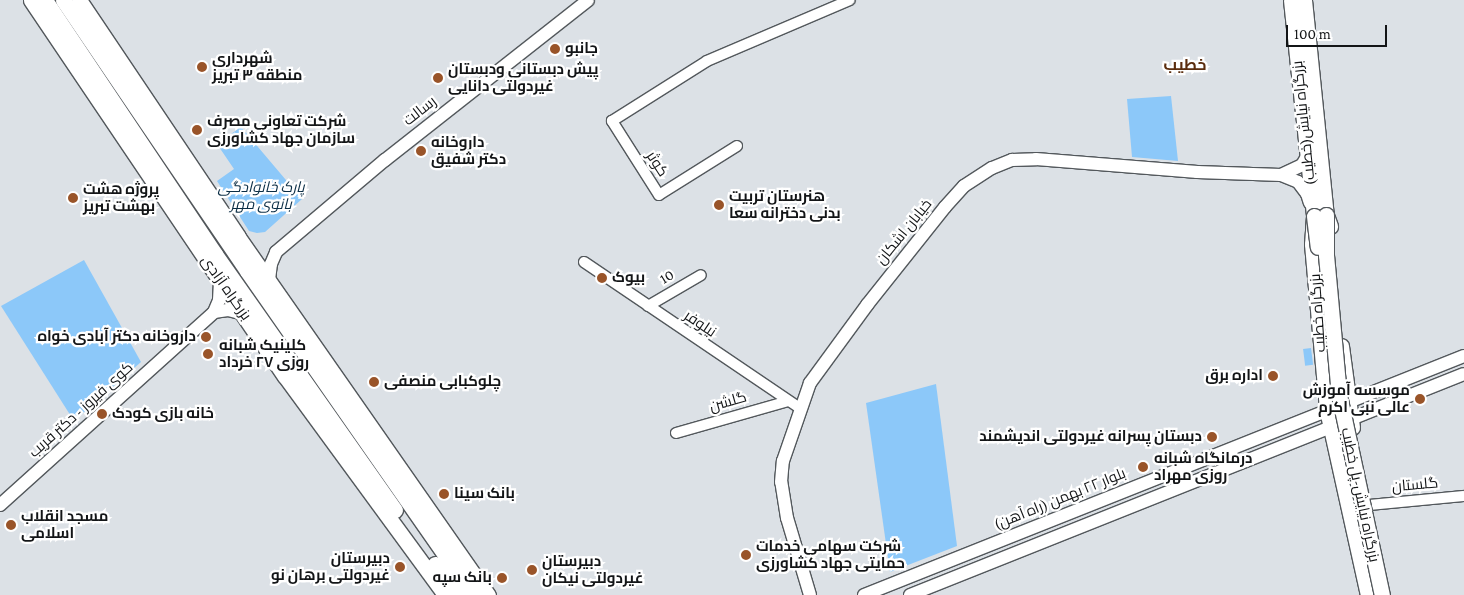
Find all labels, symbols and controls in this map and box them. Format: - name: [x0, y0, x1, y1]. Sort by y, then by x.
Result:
- scale bar: [1289, 15, 1390, 47]
- text: 100 m: [1294, 26, 1331, 42]
- place label: جانبو: [565, 40, 598, 58]
- marker: جانبو: [549, 43, 561, 55]
- place label: شهرداری منطقه ۳ تبریز: [212, 49, 302, 84]
- district label: خطیب: [1164, 55, 1206, 75]
- place label: پیش دبستانی ودبستان غیردولتی دانایی: [448, 60, 598, 95]
- street label: بزرگراه نیایش(خطیب): [1289, 60, 1319, 186]
- marker: شهرداری منطقه ۳ تبریز: [196, 61, 208, 73]
- marker: پیش دبستانی ودبستان غیردولتی دانایی: [432, 72, 444, 84]
- street label: رسالت: [400, 92, 440, 130]
- place label: شرکت تعاونی مصرف سازمان جهاد کشاورزی: [207, 112, 355, 147]
- marker: شرکت تعاونی مصرف سازمان جهاد کشاورزی: [191, 124, 203, 136]
- place label: داروخانه دکتر شفیق: [431, 133, 506, 168]
- marker: داروخانه دکتر شفیق: [415, 145, 427, 157]
- street label: کوثر: [642, 148, 672, 180]
- park label: پارک خانوادگی بانوی مهر: [217, 178, 305, 213]
- place label: پروژه هشت بهشت تبریز: [83, 180, 159, 215]
- place label: هنرستان تربیت بدنی دخترانه سعا: [729, 187, 841, 222]
- marker: پروژه هشت بهشت تبریز: [67, 192, 79, 204]
- street label: خیابان اشکان: [872, 196, 936, 268]
- marker: هنرستان تربیت بدنی دخترانه سعا: [713, 199, 725, 211]
- street label: بزرگراه آزادی: [197, 252, 255, 324]
- street label: 10: [657, 266, 677, 288]
- place label: بیوک: [612, 269, 645, 287]
- marker: بیوک: [596, 272, 608, 284]
- street label: بزرگراه خطیب: [1306, 273, 1330, 353]
- street label: نیلوفر: [680, 307, 720, 341]
- place label: داروخانه دکتر آبادی خواه: [38, 328, 196, 346]
- marker: داروخانه دکتر آبادی خواه: [200, 331, 212, 343]
- place label: کلینیک شبانه روزی ۲۷ خرداد: [219, 336, 309, 371]
- marker: کلینیک شبانه روزی ۲۷ خرداد: [201, 347, 215, 361]
- street label: کوی فیروز - دکتر قریب: [25, 359, 137, 461]
- place label: اداره برق: [1205, 367, 1263, 385]
- marker: اداره برق: [1267, 370, 1279, 382]
- place label: چلوکبابی منصفی: [384, 373, 501, 391]
- marker: چلوکبابی منصفی: [368, 376, 380, 388]
- place label: موسسه آموزش عالی نبی اکرم: [1303, 381, 1410, 416]
- street label: گلشن: [707, 388, 749, 416]
- marker: موسسه آموزش عالی نبی اکرم: [1414, 393, 1426, 405]
- place label: خانه بازی کودک: [112, 405, 214, 423]
- marker: خانه بازی کودک: [96, 408, 108, 420]
- street label: بزرگراه نیایش-پل خطیب: [1337, 426, 1383, 564]
- place label: دبستان پسرانه غیردولتی اندیشمند: [979, 428, 1202, 446]
- marker: دبستان پسرانه غیردولتی اندیشمند: [1206, 431, 1218, 443]
- place label: درمانگاه شبانه روزی مهراد: [1154, 449, 1253, 484]
- marker: درمانگاه شبانه روزی مهراد: [1136, 460, 1150, 474]
- street label: بلوار ۲۲ بهمن (راه آهن): [991, 464, 1129, 534]
- street label: گلستان: [1391, 474, 1439, 496]
- place label: بانک سینا: [454, 485, 515, 503]
- marker: بانک سینا: [438, 488, 450, 500]
- place label: مسجد انقلاب اسلامی: [21, 507, 108, 542]
- marker: مسجد انقلاب اسلامی: [5, 519, 17, 531]
- place label: شرکت سهامی خدمات حمایتی جهاد کشاورزی: [756, 537, 905, 572]
- place label: دبیرستان غیردولتی برهان نو: [271, 549, 390, 584]
- marker: شرکت سهامی خدمات حمایتی جهاد کشاورزی: [740, 549, 752, 561]
- place label: دبیرستان غیردولتی نیکان: [542, 552, 643, 587]
- marker: دبیرستان غیردولتی برهان نو: [394, 561, 406, 573]
- marker: دبیرستان غیردولتی نیکان: [526, 564, 538, 576]
- place label: بانک سپه: [433, 569, 492, 587]
- marker: بانک سپه: [496, 572, 508, 584]

